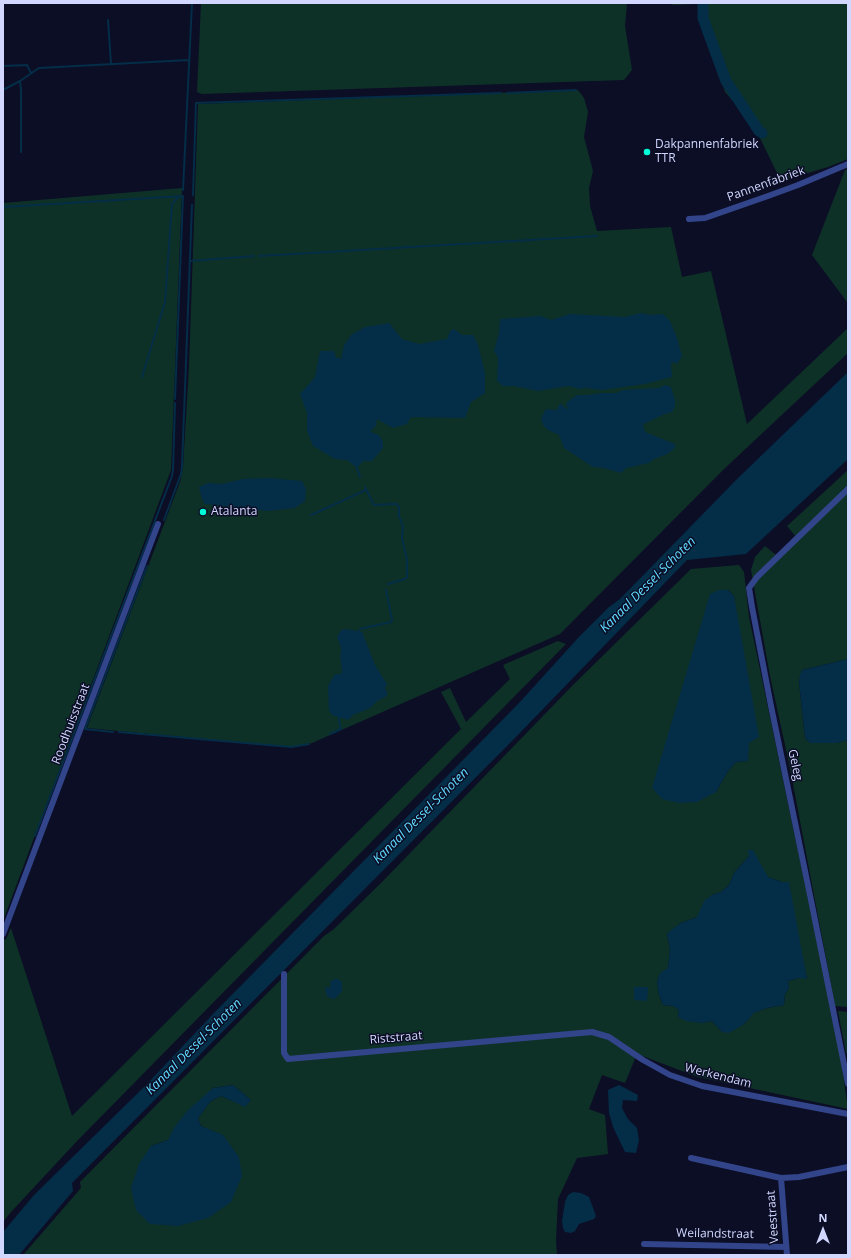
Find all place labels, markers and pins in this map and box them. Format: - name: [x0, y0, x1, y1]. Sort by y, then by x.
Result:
- place label: Dakpannenfabriek TTR: [655, 138, 759, 166]
- marker: Dakpannenfabriek TTR: [642, 147, 652, 157]
- place label: Atalanta: [211, 505, 258, 519]
- marker: Atalanta: [198, 507, 208, 517]

